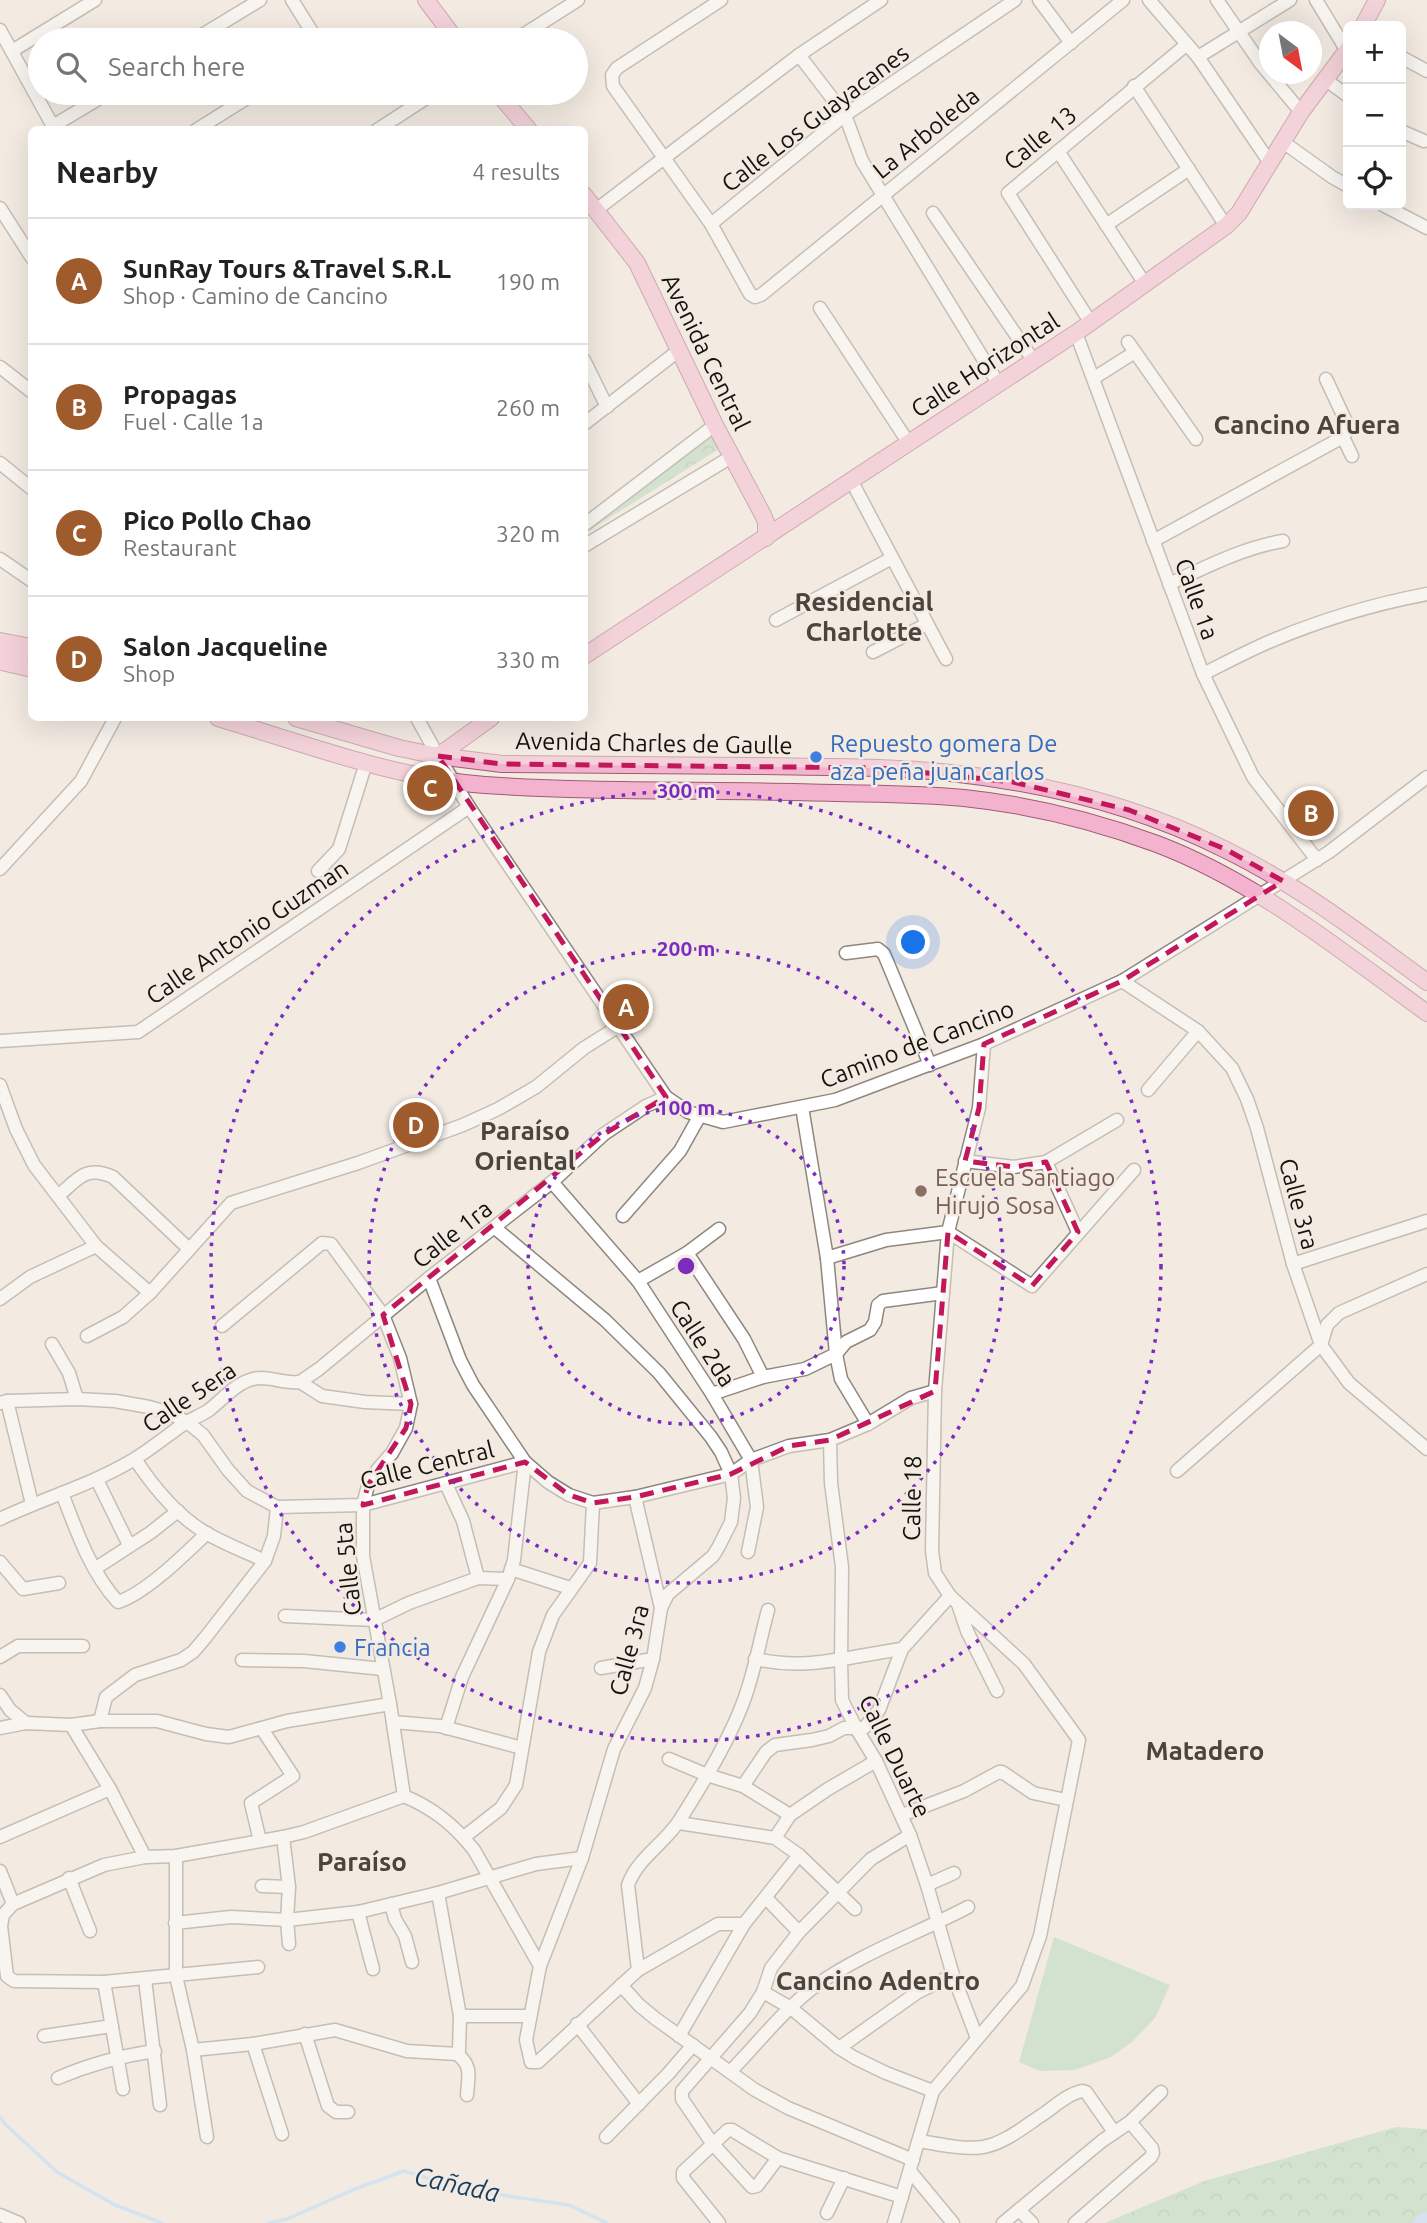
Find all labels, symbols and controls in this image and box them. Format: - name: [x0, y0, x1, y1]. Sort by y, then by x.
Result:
- north arrow: [1259, 21, 1322, 84]
- map controls: [1343, 21, 1406, 210]
- button: +: [1343, 21, 1406, 84]
- search box: [28, 28, 588, 105]
- street label: Calle Los Guayacanes: [716, 39, 914, 197]
- icon: search: [52, 48, 90, 86]
- text: Search here: [108, 52, 245, 81]
- street label: La Arboleda: [867, 82, 985, 184]
- button: −: [1343, 84, 1406, 147]
- street label: Calle 13: [998, 101, 1082, 175]
- button: locate: [1343, 147, 1406, 210]
- text: Nearby: [56, 155, 158, 189]
- text: 4 results: [472, 159, 560, 184]
- text: SunRay Tours &Travel S.R.L: [123, 254, 451, 283]
- text: A: [71, 269, 87, 294]
- text: 190 m: [496, 269, 560, 294]
- street label: Avenida Central: [657, 270, 755, 434]
- text: Shop · Camino de Cancino: [123, 283, 388, 308]
- street label: Calle Horizontal: [906, 307, 1064, 423]
- text: Propagas: [123, 380, 237, 409]
- text: B: [71, 395, 87, 420]
- text: 260 m: [496, 395, 560, 420]
- text: Fuel · Calle 1a: [123, 409, 264, 434]
- district label: Cancino Afuera: [1214, 410, 1400, 439]
- text: Pico Pollo Chao: [123, 506, 312, 535]
- text: C: [72, 521, 86, 546]
- text: 320 m: [496, 521, 560, 546]
- text: Restaurant: [123, 535, 237, 560]
- street label: Calle 1a: [1170, 555, 1224, 643]
- district label: Residencial Charlotte: [795, 587, 934, 646]
- text: Salon Jacqueline: [123, 632, 328, 661]
- text: D: [71, 647, 87, 672]
- text: 330 m: [496, 647, 560, 672]
- text: Shop: [123, 661, 175, 686]
- street label: Avenida Charles de Gaulle: [515, 727, 793, 759]
- place label: Repuesto gomera De aza peña juan carlos: [830, 730, 1057, 785]
- marker: Repuesto gomera De aza peña juan carlos: [808, 749, 824, 765]
- pin: C: [407, 762, 453, 814]
- text: 300 m: [657, 778, 715, 802]
- pin: B: [1288, 787, 1334, 839]
- street label: Calle Antonio Guzman: [141, 854, 353, 1010]
- your location: [896, 925, 930, 959]
- text: 200 m: [657, 936, 715, 960]
- pin: A: [603, 981, 649, 1033]
- street label: Camino de Cancino: [816, 995, 1018, 1093]
- text: 100 m: [657, 1095, 715, 1119]
- pin: D: [393, 1099, 439, 1151]
- district label: Paraíso Oriental: [474, 1116, 576, 1175]
- street label: Calle 3ra: [1274, 1155, 1324, 1253]
- place label: Escuela Santiago Hirujo Sosa: [935, 1164, 1115, 1219]
- marker: Escuela Santiago Hirujo Sosa: [913, 1183, 929, 1199]
- street label: Calle 1ra: [407, 1195, 497, 1273]
- centre of rings: [674, 1254, 698, 1278]
- street label: Calle 2da: [665, 1294, 741, 1392]
- street label: Calle 5era: [137, 1356, 241, 1438]
- street label: Calle Central: [357, 1435, 497, 1495]
- street label: Calle 18: [898, 1455, 926, 1541]
- street label: Calle 5ta: [330, 1521, 366, 1617]
- street label: Calle 3ra: [604, 1601, 654, 1699]
- place label: Francia: [354, 1634, 431, 1661]
- marker: Francia: [332, 1639, 348, 1655]
- street label: Calle Duarte: [854, 1690, 936, 1822]
- district label: Matadero: [1146, 1736, 1264, 1765]
- district label: Paraíso: [317, 1847, 407, 1876]
- district label: Cancino Adentro: [776, 1966, 980, 1995]
- water label: Cañada: [412, 2161, 502, 2207]

